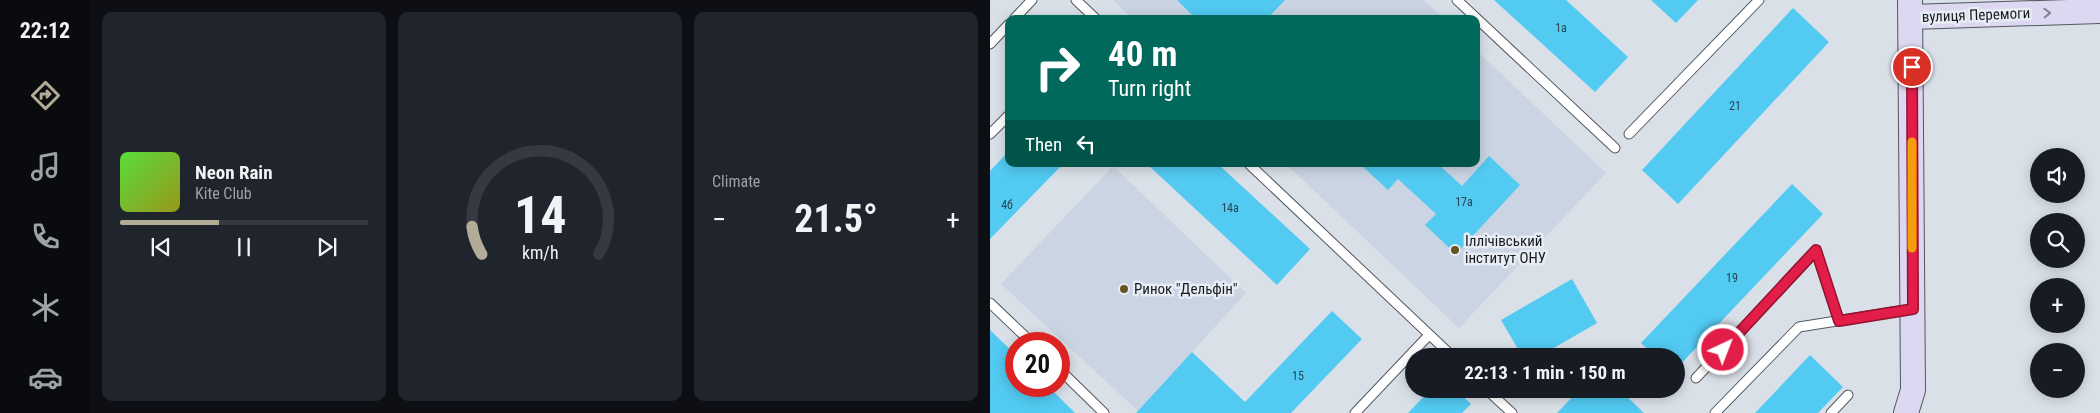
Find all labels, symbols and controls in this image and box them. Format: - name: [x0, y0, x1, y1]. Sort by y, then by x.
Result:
- street label: вулиця Перемоги: [1921, 4, 2031, 26]
- one-way arrow: [2044, 8, 2051, 18]
- text: 22:12: [20, 18, 70, 43]
- house number: 1а: [1555, 21, 1567, 35]
- text: 40 m: [1108, 34, 1177, 75]
- icon: right: [1025, 35, 1090, 100]
- pin: [1891, 46, 1933, 88]
- icon: arrive: [1898, 53, 1926, 81]
- text: Turn right: [1108, 76, 1191, 101]
- icon: directions: [28, 78, 63, 113]
- house number: 21: [1729, 99, 1741, 113]
- icon: left: [1072, 130, 1100, 158]
- text: Then: [1025, 133, 1062, 156]
- map controls: [2030, 148, 2085, 398]
- button: sound: [2030, 148, 2085, 203]
- icon: music: [28, 149, 63, 184]
- text: Neon Rain: [195, 161, 273, 184]
- text: Climate: [712, 172, 760, 191]
- text: Kite Club: [195, 184, 252, 203]
- text: 14: [514, 185, 566, 246]
- house number: 17а: [1455, 195, 1473, 209]
- text: 21.5°: [794, 197, 878, 241]
- house number: 4б: [1001, 198, 1013, 212]
- house number: 14а: [1221, 201, 1239, 215]
- text: −: [712, 203, 726, 236]
- text: +: [946, 203, 960, 236]
- button: search: [2030, 213, 2085, 268]
- icon: phone: [28, 219, 63, 254]
- place label: Іллічівський інститут ОНУ: [1465, 232, 1546, 267]
- icon: previous: [147, 233, 175, 261]
- icon: pause: [230, 233, 258, 261]
- icon: next: [313, 233, 341, 261]
- text: km/h: [522, 242, 558, 263]
- marker: Іллічівський інститут ОНУ: [1449, 244, 1461, 256]
- house number: 19: [1726, 271, 1738, 285]
- button: +: [2030, 278, 2085, 333]
- place label: Ринок "Дельфін": [1134, 280, 1238, 298]
- marker: Ринок "Дельфін": [1118, 283, 1130, 295]
- icon: climate: [28, 290, 63, 325]
- position arrow: [1696, 323, 1748, 375]
- speed limit sign: 20: [1005, 332, 1070, 397]
- button: −: [2030, 343, 2085, 398]
- icon: car: [28, 360, 63, 395]
- text: 22:13 · 1 min · 150 m: [1464, 361, 1626, 384]
- house number: 15: [1292, 369, 1304, 383]

